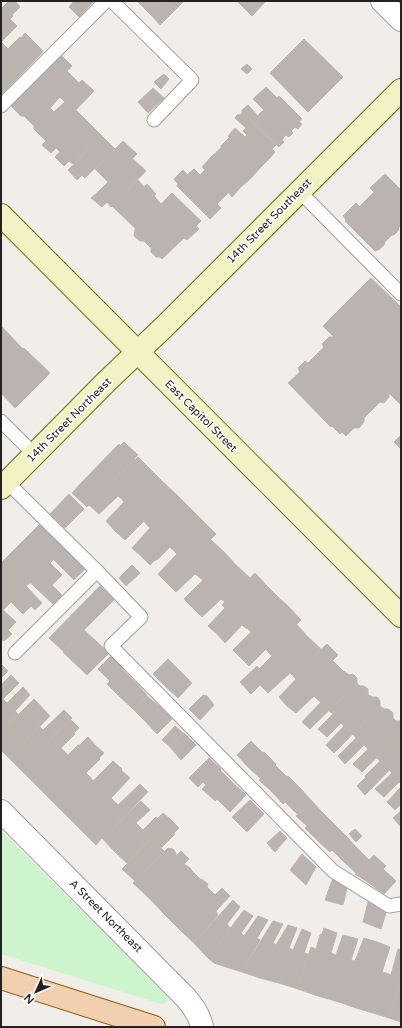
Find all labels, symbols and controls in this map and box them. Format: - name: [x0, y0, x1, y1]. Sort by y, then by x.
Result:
- street label: 14th Street Southeast: [224, 176, 314, 266]
- street label: 14th Street Northeast: [24, 375, 114, 465]
- street label: East Capitol Street: [162, 377, 240, 455]
- street label: A Street Northeast: [67, 877, 145, 955]
- north arrow: [16, 972, 56, 1012]
- text: N: [22, 991, 37, 1006]

